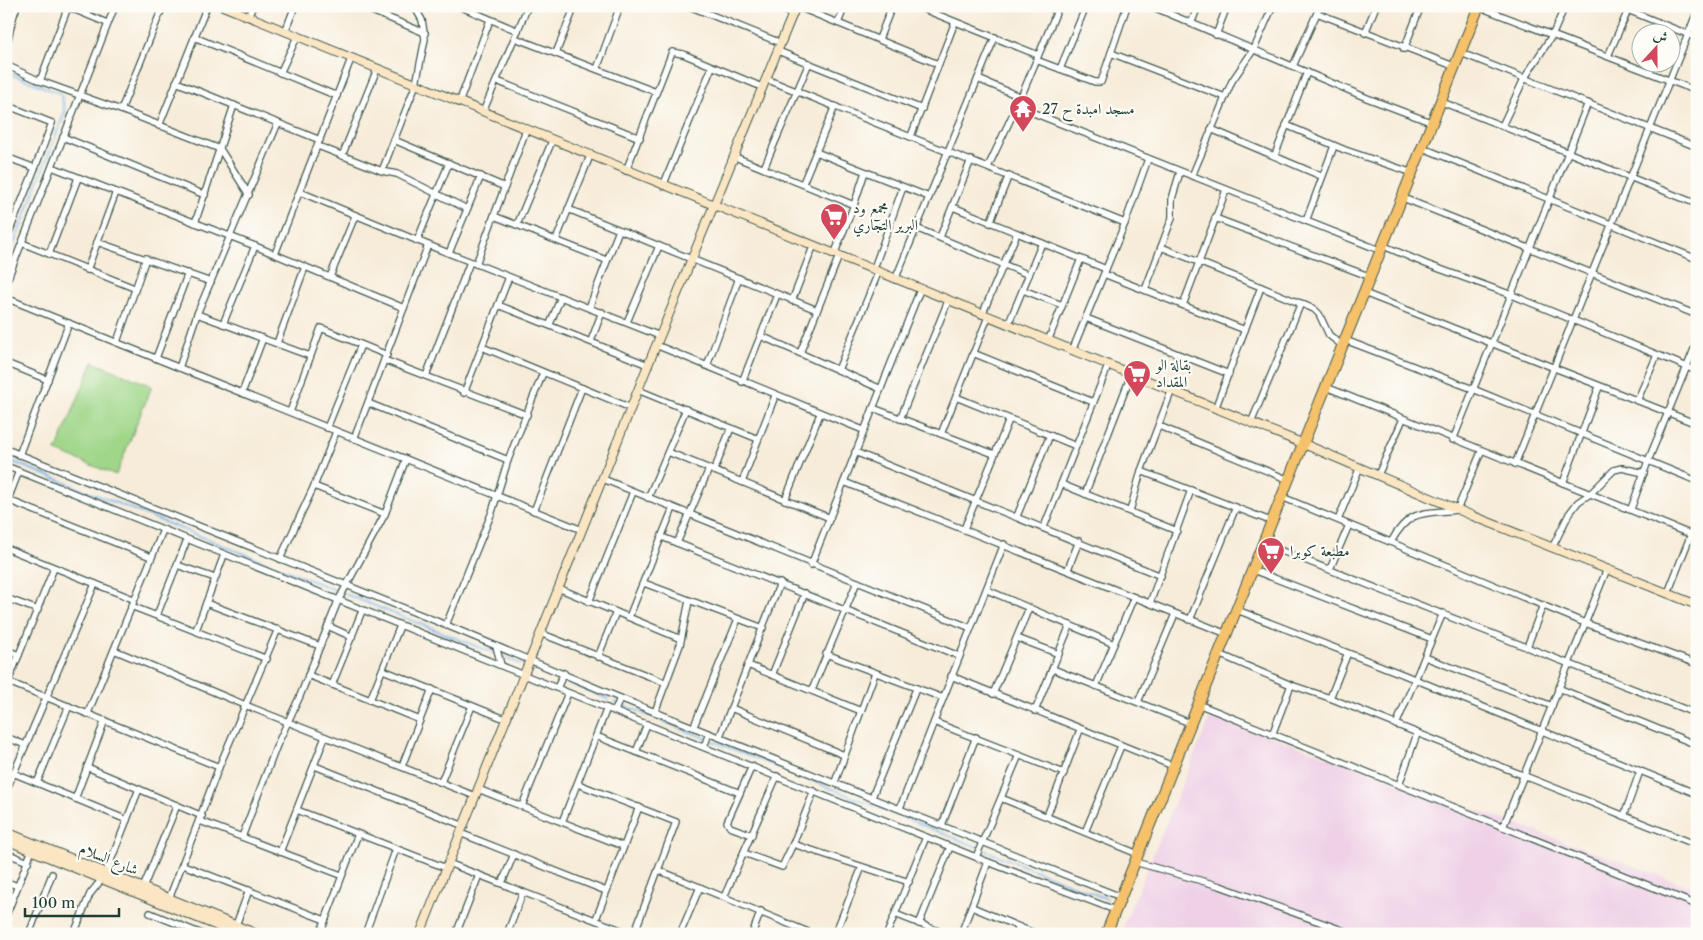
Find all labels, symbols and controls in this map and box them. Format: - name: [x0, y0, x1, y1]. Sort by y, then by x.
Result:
- north arrow: [1630, 22, 1680, 72]
- text: ش: [1651, 25, 1670, 47]
- temple icon: مسجد امبدة ح 27: [1008, 94, 1038, 133]
- place label: مسجد امبدة ح 27: [1042, 99, 1135, 122]
- place label: مجمع ود البرير التجاري: [853, 198, 918, 237]
- supermarket icon: مجمع ود البرير التجاري: [819, 202, 849, 241]
- place label: بقالة الو المقداد: [1154, 355, 1191, 391]
- supermarket icon: بقالة الو المقداد: [1122, 359, 1152, 398]
- supermarket icon: مطبعة كوبرا: [1256, 536, 1286, 575]
- place label: مطبعة كوبرا: [1290, 541, 1350, 560]
- street label: شارع السلام: [76, 838, 141, 883]
- scale bar: [25, 885, 119, 917]
- text: 100 m: [32, 893, 75, 912]

